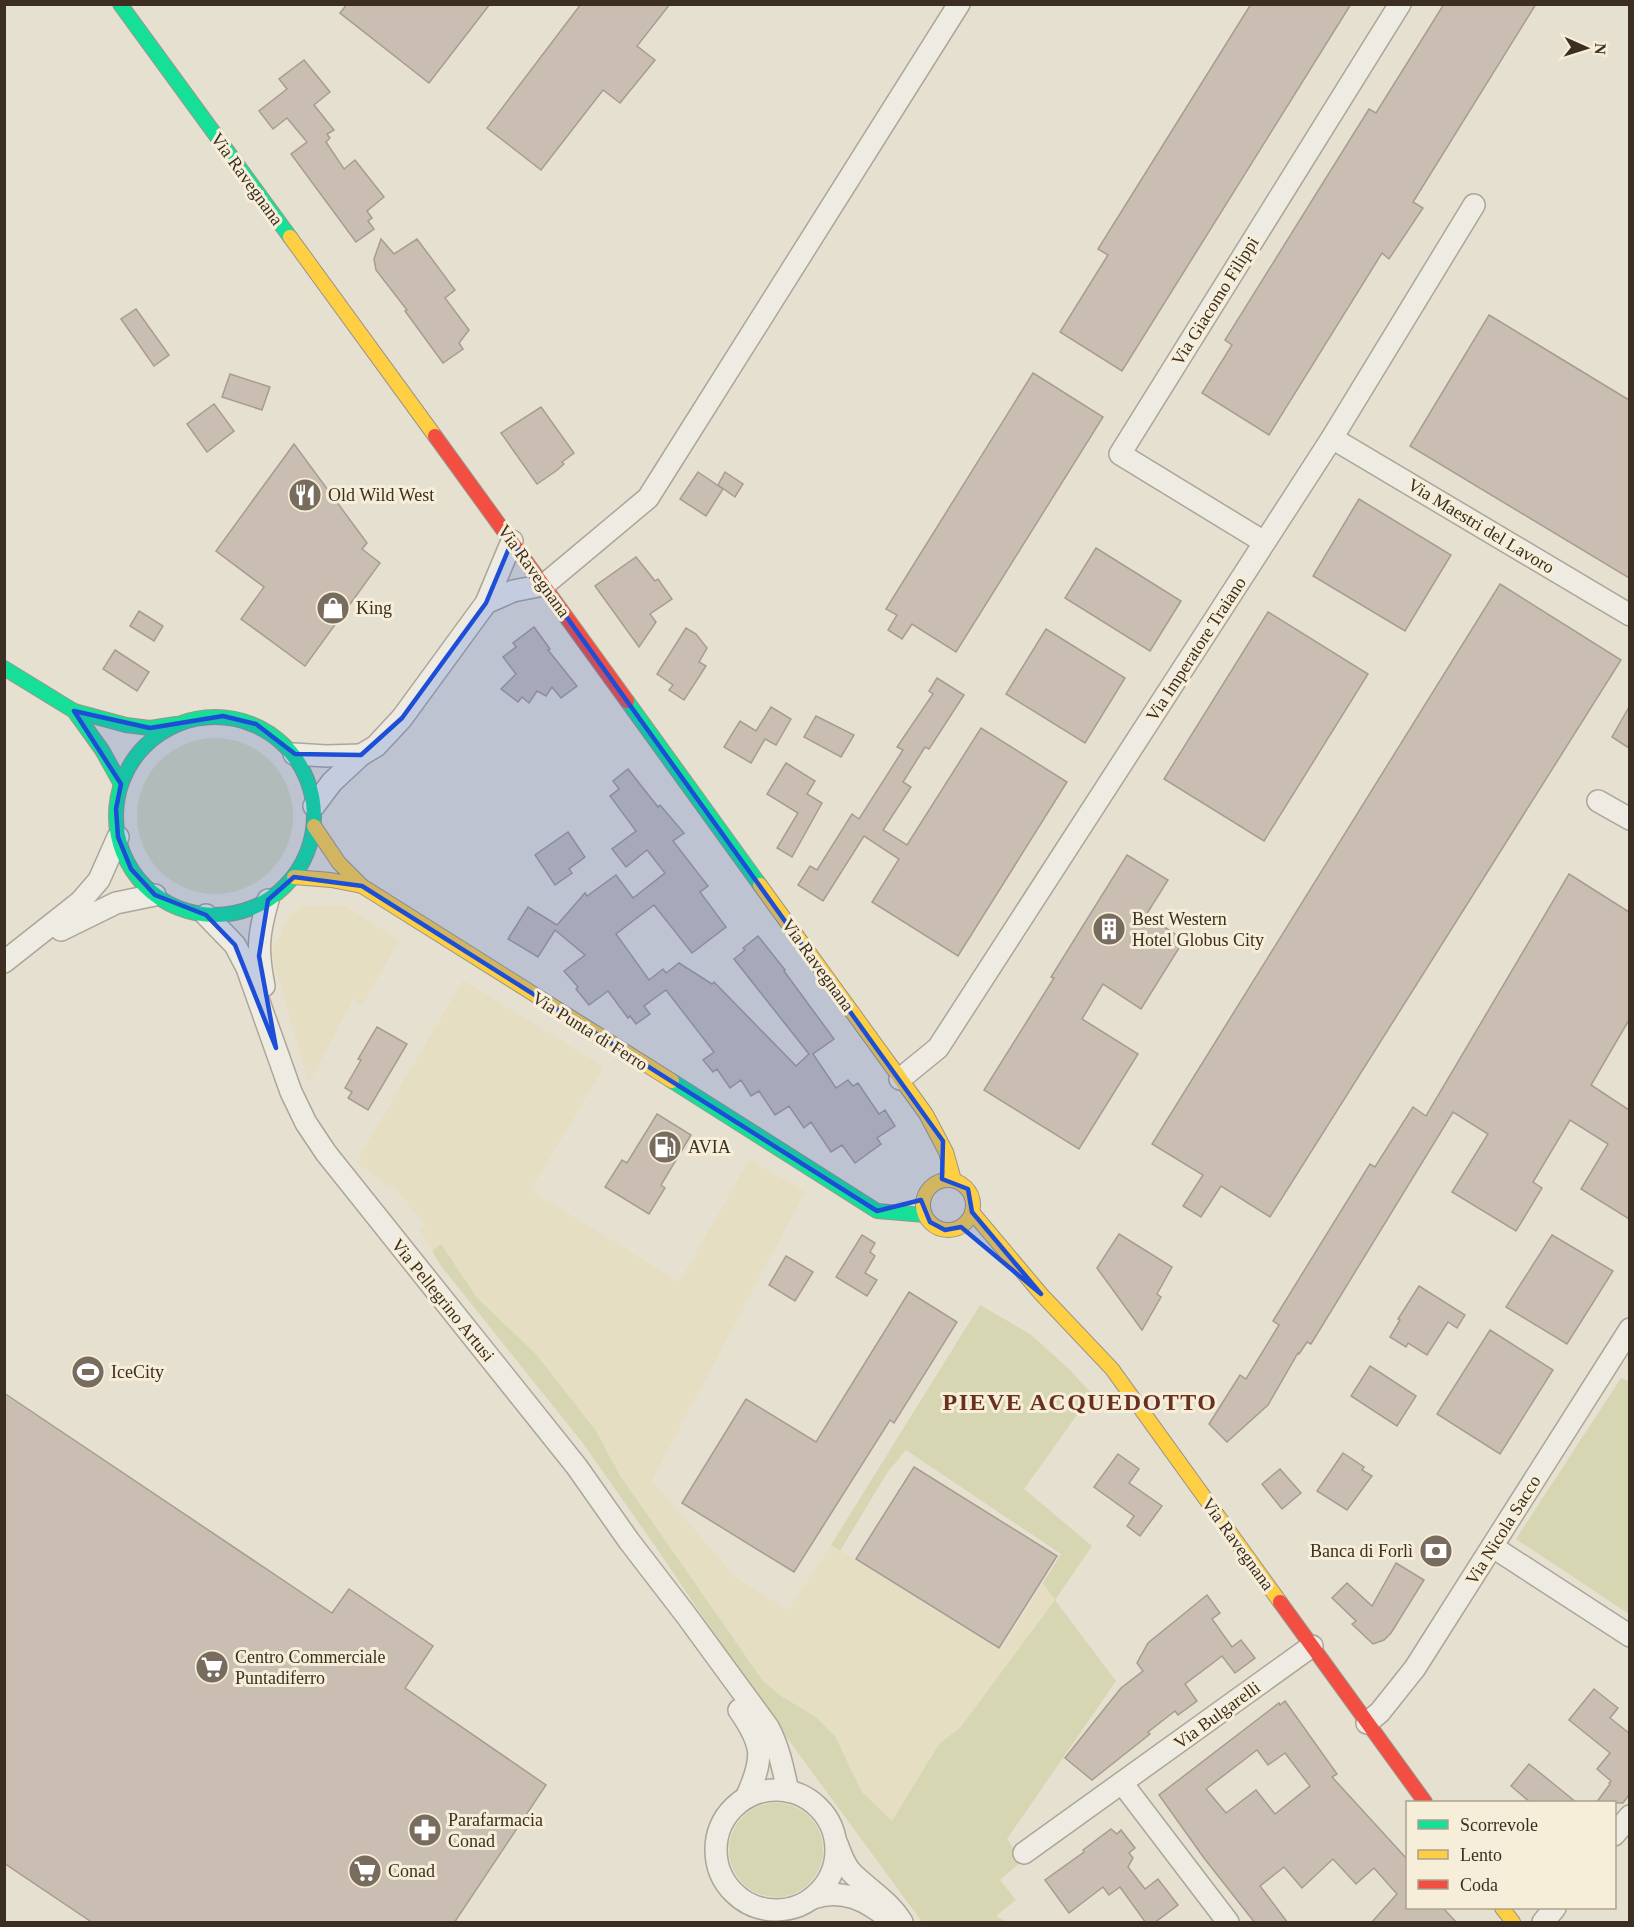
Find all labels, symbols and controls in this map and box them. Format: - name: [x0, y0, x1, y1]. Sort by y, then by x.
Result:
- north arrow: [1556, 18, 1616, 78]
- text: N: [1592, 43, 1609, 55]
- street label: Via Ravegnana: [207, 129, 287, 229]
- street label: Via Giacomo Filippi: [1167, 233, 1263, 369]
- street label: Via Maestri del Lavoro: [1404, 474, 1558, 578]
- restaurant icon: Old Wild West: [287, 477, 323, 513]
- place label: Old Wild West: [328, 485, 434, 505]
- street label: Via Ravegnana: [494, 521, 574, 621]
- street label: Via Imperatore Traiano: [1142, 573, 1250, 725]
- shop icon: King: [315, 590, 351, 626]
- place label: King: [356, 598, 392, 618]
- place label: Best Western Hotel Globus City: [1132, 909, 1264, 950]
- building icon: Best Western Hotel Globus City: [1091, 911, 1127, 947]
- street label: Via Ravegnana: [778, 915, 858, 1015]
- street label: Via Punta di Ferro: [529, 987, 651, 1075]
- fuel station icon: AVIA: [647, 1129, 683, 1165]
- place label: AVIA: [688, 1137, 731, 1157]
- street label: Via Pellegrino Artusi: [387, 1235, 499, 1365]
- sports icon: IceCity: [70, 1354, 106, 1390]
- place label: IceCity: [111, 1362, 164, 1382]
- district label: PIEVE ACQUEDOTTO: [943, 1389, 1217, 1415]
- street label: Via Nicola Sacco: [1461, 1472, 1545, 1588]
- street label: Via Ravegnana: [1198, 1494, 1278, 1594]
- bank icon: Banca di Forlì: [1418, 1533, 1454, 1569]
- place label: Banca di Forlì: [1310, 1541, 1413, 1561]
- place label: Centro Commerciale Puntadiferro: [235, 1647, 385, 1688]
- supermarket icon: Centro Commerciale Puntadiferro: [194, 1649, 230, 1685]
- street label: Via Bulgarelli: [1170, 1677, 1264, 1753]
- legend: [1406, 1801, 1616, 1909]
- place label: Parafarmacia Conad: [448, 1810, 543, 1851]
- pharmacy icon: Parafarmacia Conad: [407, 1812, 443, 1848]
- text: Scorrevole: [1460, 1815, 1538, 1835]
- text: Lento: [1460, 1845, 1502, 1865]
- supermarket icon: Conad: [347, 1853, 383, 1889]
- place label: Conad: [388, 1861, 435, 1881]
- text: Coda: [1460, 1875, 1498, 1895]

